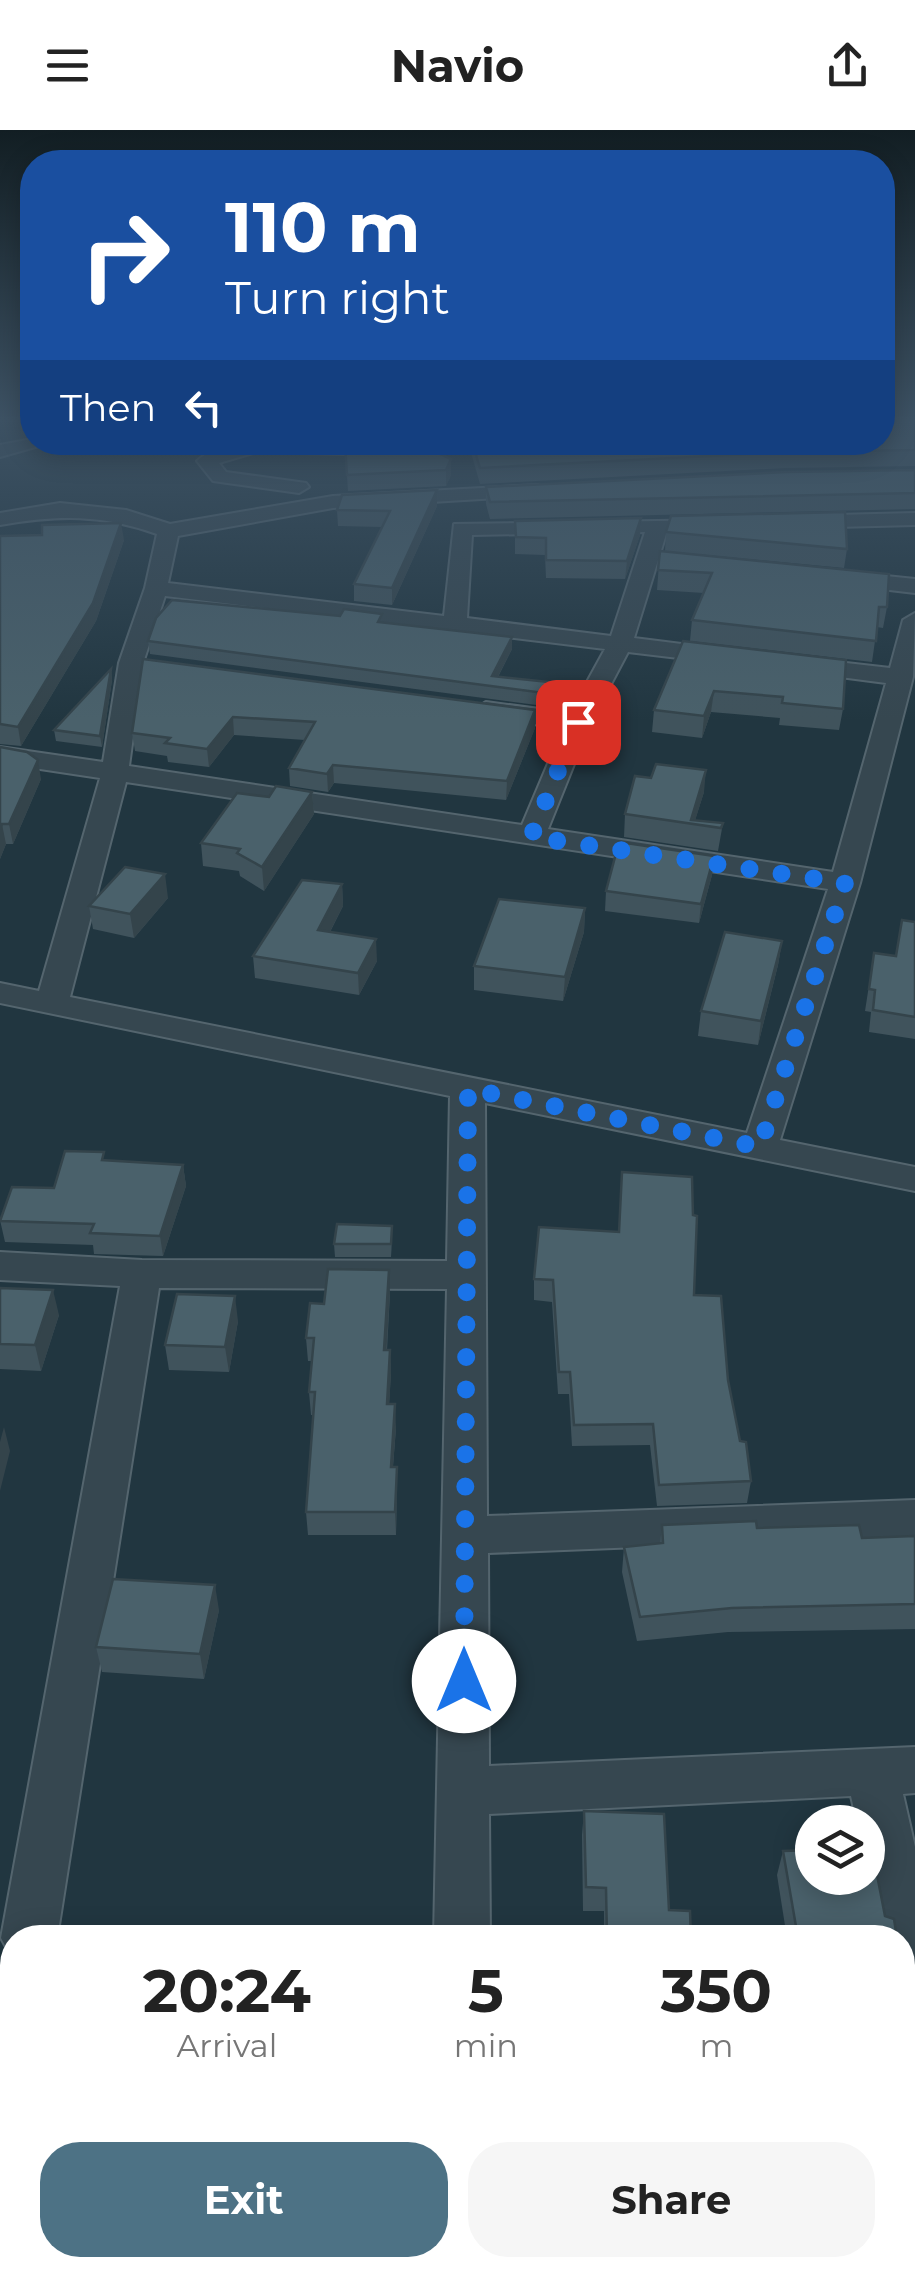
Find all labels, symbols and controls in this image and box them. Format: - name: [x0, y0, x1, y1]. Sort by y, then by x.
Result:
- icon: menu: [40, 38, 95, 93]
- text: Navio: [391, 38, 524, 93]
- icon: share: [820, 38, 875, 93]
- text: 110 m: [225, 184, 421, 270]
- icon: right: [60, 190, 190, 320]
- text: Turn right: [225, 270, 450, 325]
- icon: left: [176, 380, 231, 435]
- text: Then: [60, 384, 156, 431]
- pin: [536, 680, 621, 765]
- icon: arrive: [551, 695, 606, 750]
- position arrow: [412, 1629, 516, 1733]
- map controls: [795, 1805, 885, 1895]
- button: layers: [795, 1805, 885, 1895]
- text: 20:24: [143, 1954, 311, 2027]
- text: 5: [468, 1954, 504, 2027]
- text: 350: [661, 1954, 772, 2027]
- text: Arrival: [176, 2026, 277, 2065]
- text: min: [454, 2026, 518, 2065]
- text: m: [699, 2026, 733, 2065]
- button: Exit: [40, 2142, 448, 2257]
- button: Share: [468, 2142, 875, 2257]

